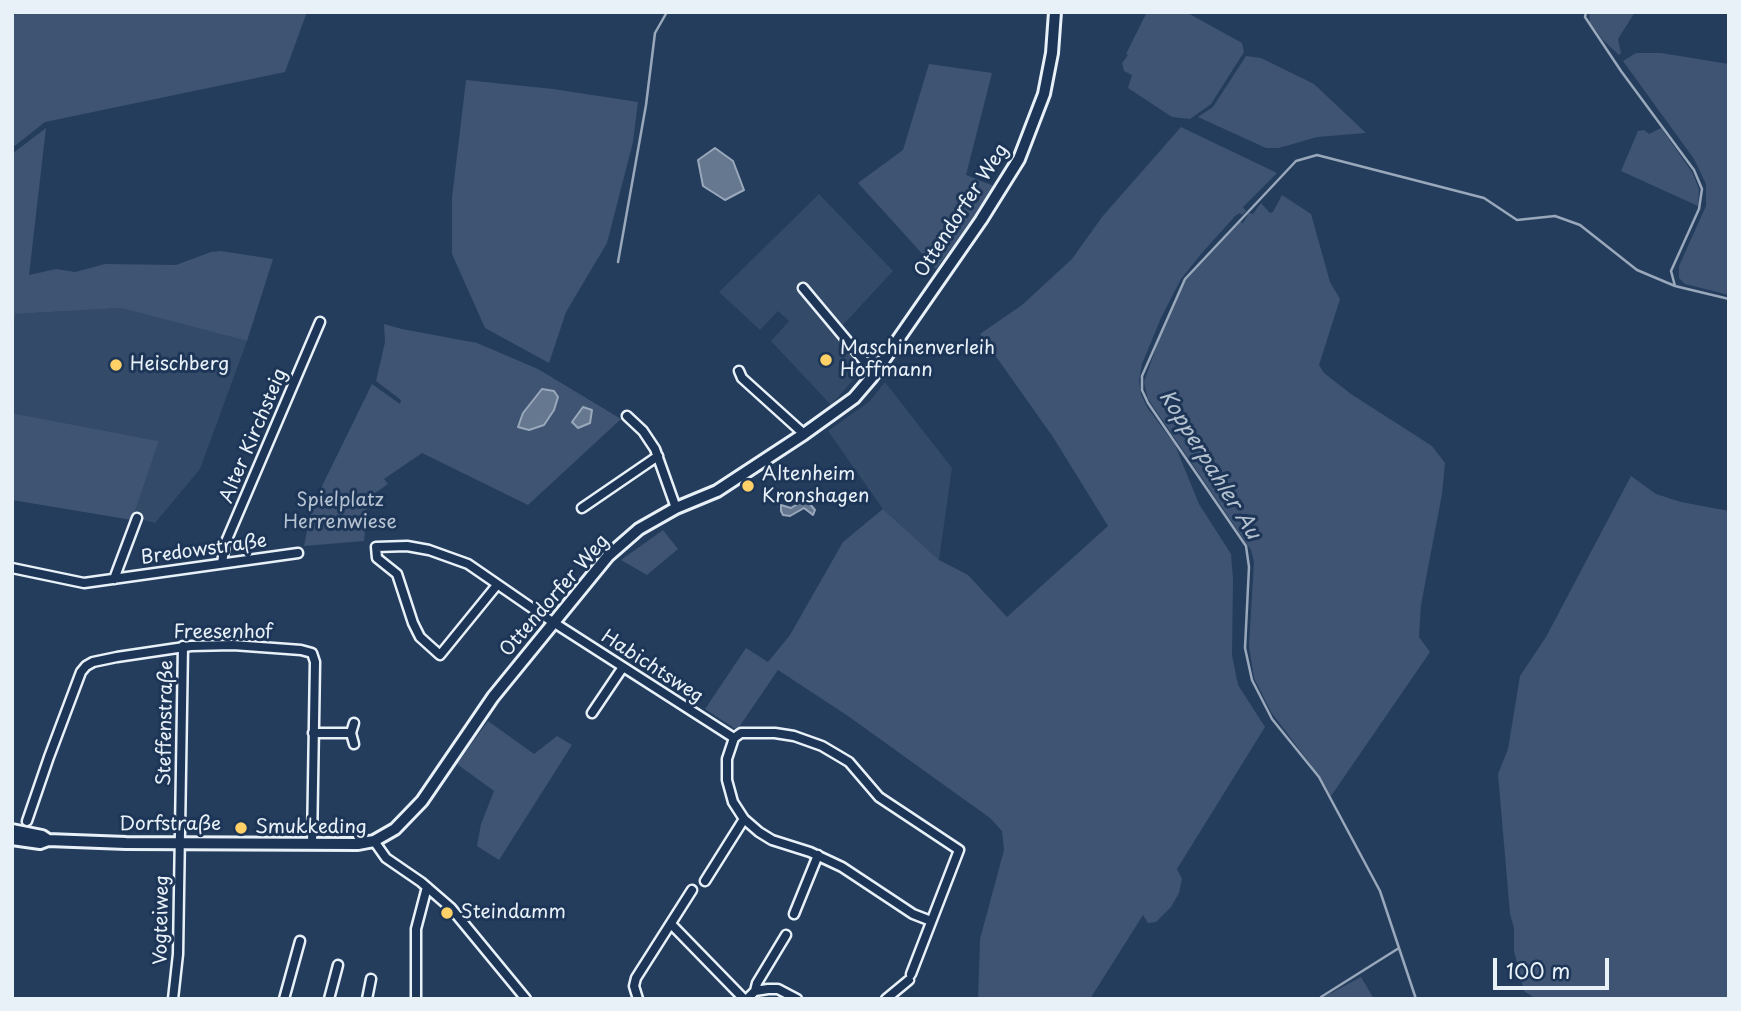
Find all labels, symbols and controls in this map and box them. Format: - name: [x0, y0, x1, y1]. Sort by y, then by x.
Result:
- street label: Ottendorfer Weg: [910, 140, 1014, 282]
- place label: Maschinenverleih Hoffmann: [840, 338, 995, 382]
- marker: Maschinenverleih Hoffmann: [818, 352, 834, 368]
- place label: Heischberg: [130, 354, 229, 376]
- marker: Heischberg: [108, 357, 124, 373]
- street label: Alter Kirchsteig: [215, 365, 293, 507]
- water label: Kopperpahler Au: [1153, 386, 1265, 544]
- place label: Altenheim Kronshagen: [762, 464, 869, 508]
- marker: Altenheim Kronshagen: [740, 478, 756, 494]
- park label: Spielplatz Herrenwiese: [283, 490, 397, 534]
- street label: Bredowstraße: [140, 530, 268, 570]
- street label: Ottendorfer Weg: [496, 530, 614, 662]
- street label: Freesenhof: [173, 622, 273, 644]
- street label: Habichtsweg: [597, 626, 707, 708]
- street label: Steffenstraße: [154, 660, 178, 786]
- street label: Dorfstraße: [119, 814, 221, 836]
- place label: Smukkeding: [255, 817, 367, 839]
- marker: Smukkeding: [233, 820, 249, 836]
- street label: Vogteiweg: [150, 875, 174, 965]
- place label: Steindamm: [461, 902, 566, 924]
- marker: Steindamm: [439, 905, 455, 921]
- scale bar: [1496, 944, 1612, 988]
- text: 100 m: [1506, 954, 1570, 986]

